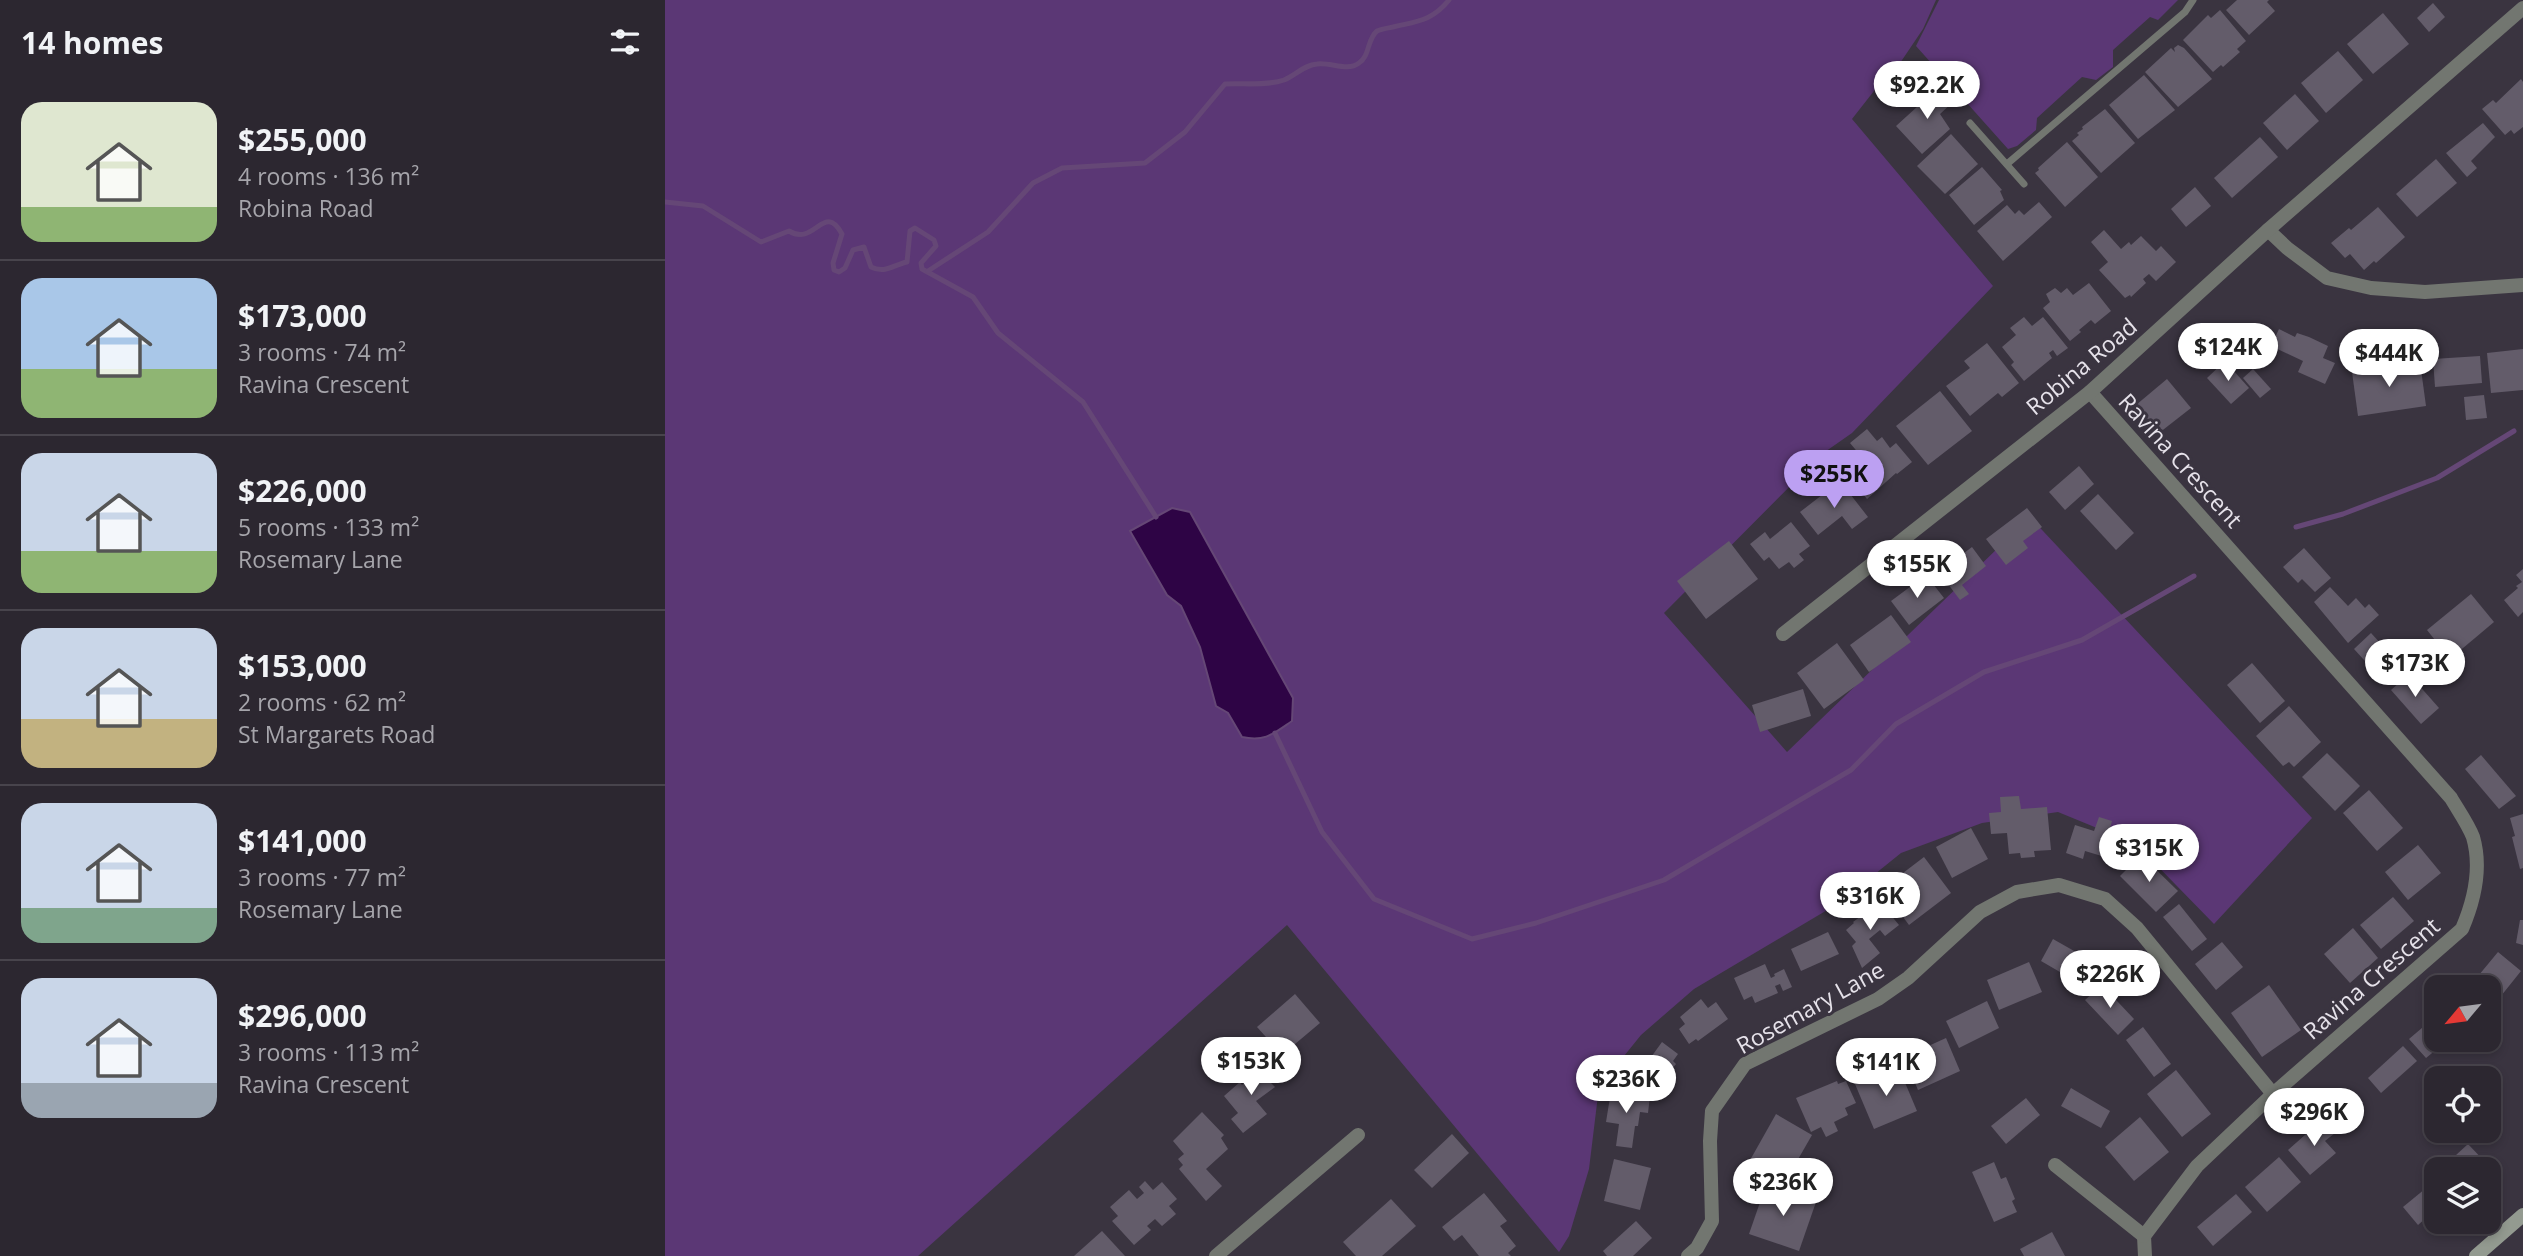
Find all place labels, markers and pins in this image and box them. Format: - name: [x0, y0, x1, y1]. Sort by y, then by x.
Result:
- pin: $92.2K: [1870, 61, 1984, 121]
- pin: $124K: [2179, 324, 2277, 383]
- pin: $444K: [2340, 330, 2438, 389]
- pin: $255K: [1785, 450, 1883, 510]
- pin: $155K: [1868, 540, 1966, 600]
- pin: $173K: [2366, 640, 2464, 699]
- pin: $315K: [2100, 824, 2198, 884]
- pin: $316K: [1821, 872, 1919, 932]
- pin: $226K: [2061, 950, 2159, 1010]
- pin: $153K: [1202, 1038, 1300, 1097]
- pin: $141K: [1837, 1038, 1935, 1098]
- pin: $236K: [1577, 1056, 1675, 1115]
- pin: $296K: [2265, 1088, 2363, 1148]
- pin: $236K: [1734, 1158, 1832, 1218]

